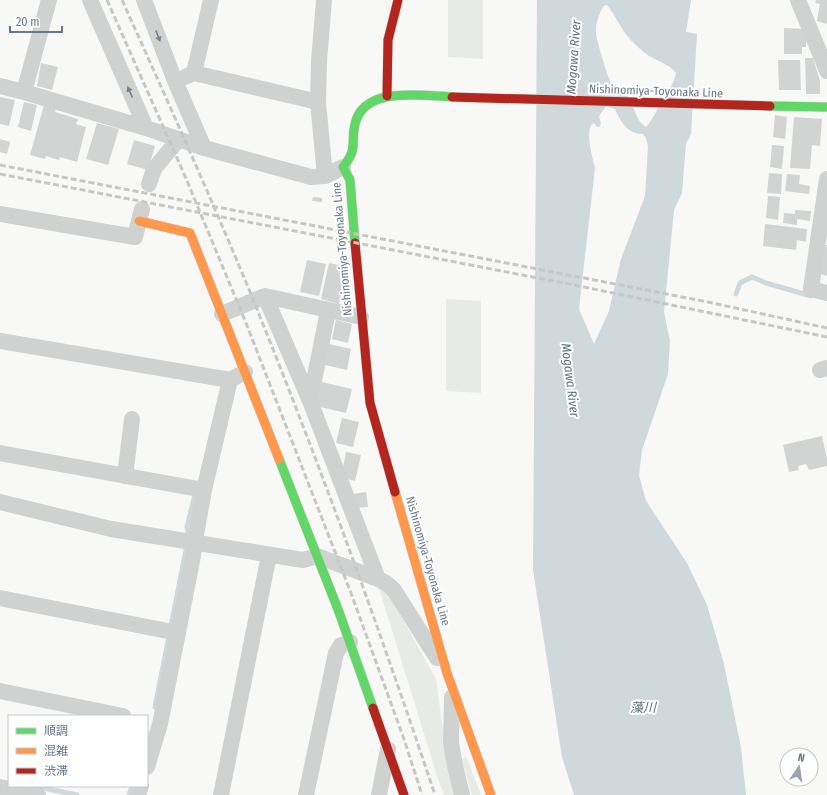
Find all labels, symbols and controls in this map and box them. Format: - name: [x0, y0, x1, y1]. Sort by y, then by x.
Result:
- scale bar: [10, 8, 62, 34]
- text: 20 m: [16, 15, 40, 29]
- water label: Mogawa River: [563, 19, 584, 95]
- one-way arrow: [156, 31, 162, 43]
- street label: Nishinomiya-Toyonaka Line: [589, 82, 723, 100]
- one-way arrow: [127, 87, 133, 98]
- street label: Nishinomiya-Toyonaka Line: [329, 182, 355, 316]
- water label: Mogawa River: [559, 342, 583, 418]
- street label: Nishinomiya-Toyonaka Line: [403, 495, 453, 627]
- water label: 藻川: [630, 700, 658, 715]
- legend: [8, 715, 148, 787]
- text: 順調: [44, 724, 68, 738]
- text: 混雑: [44, 744, 68, 758]
- north arrow: [779, 747, 819, 787]
- text: N: [796, 751, 806, 765]
- text: 渋滞: [44, 764, 68, 778]

